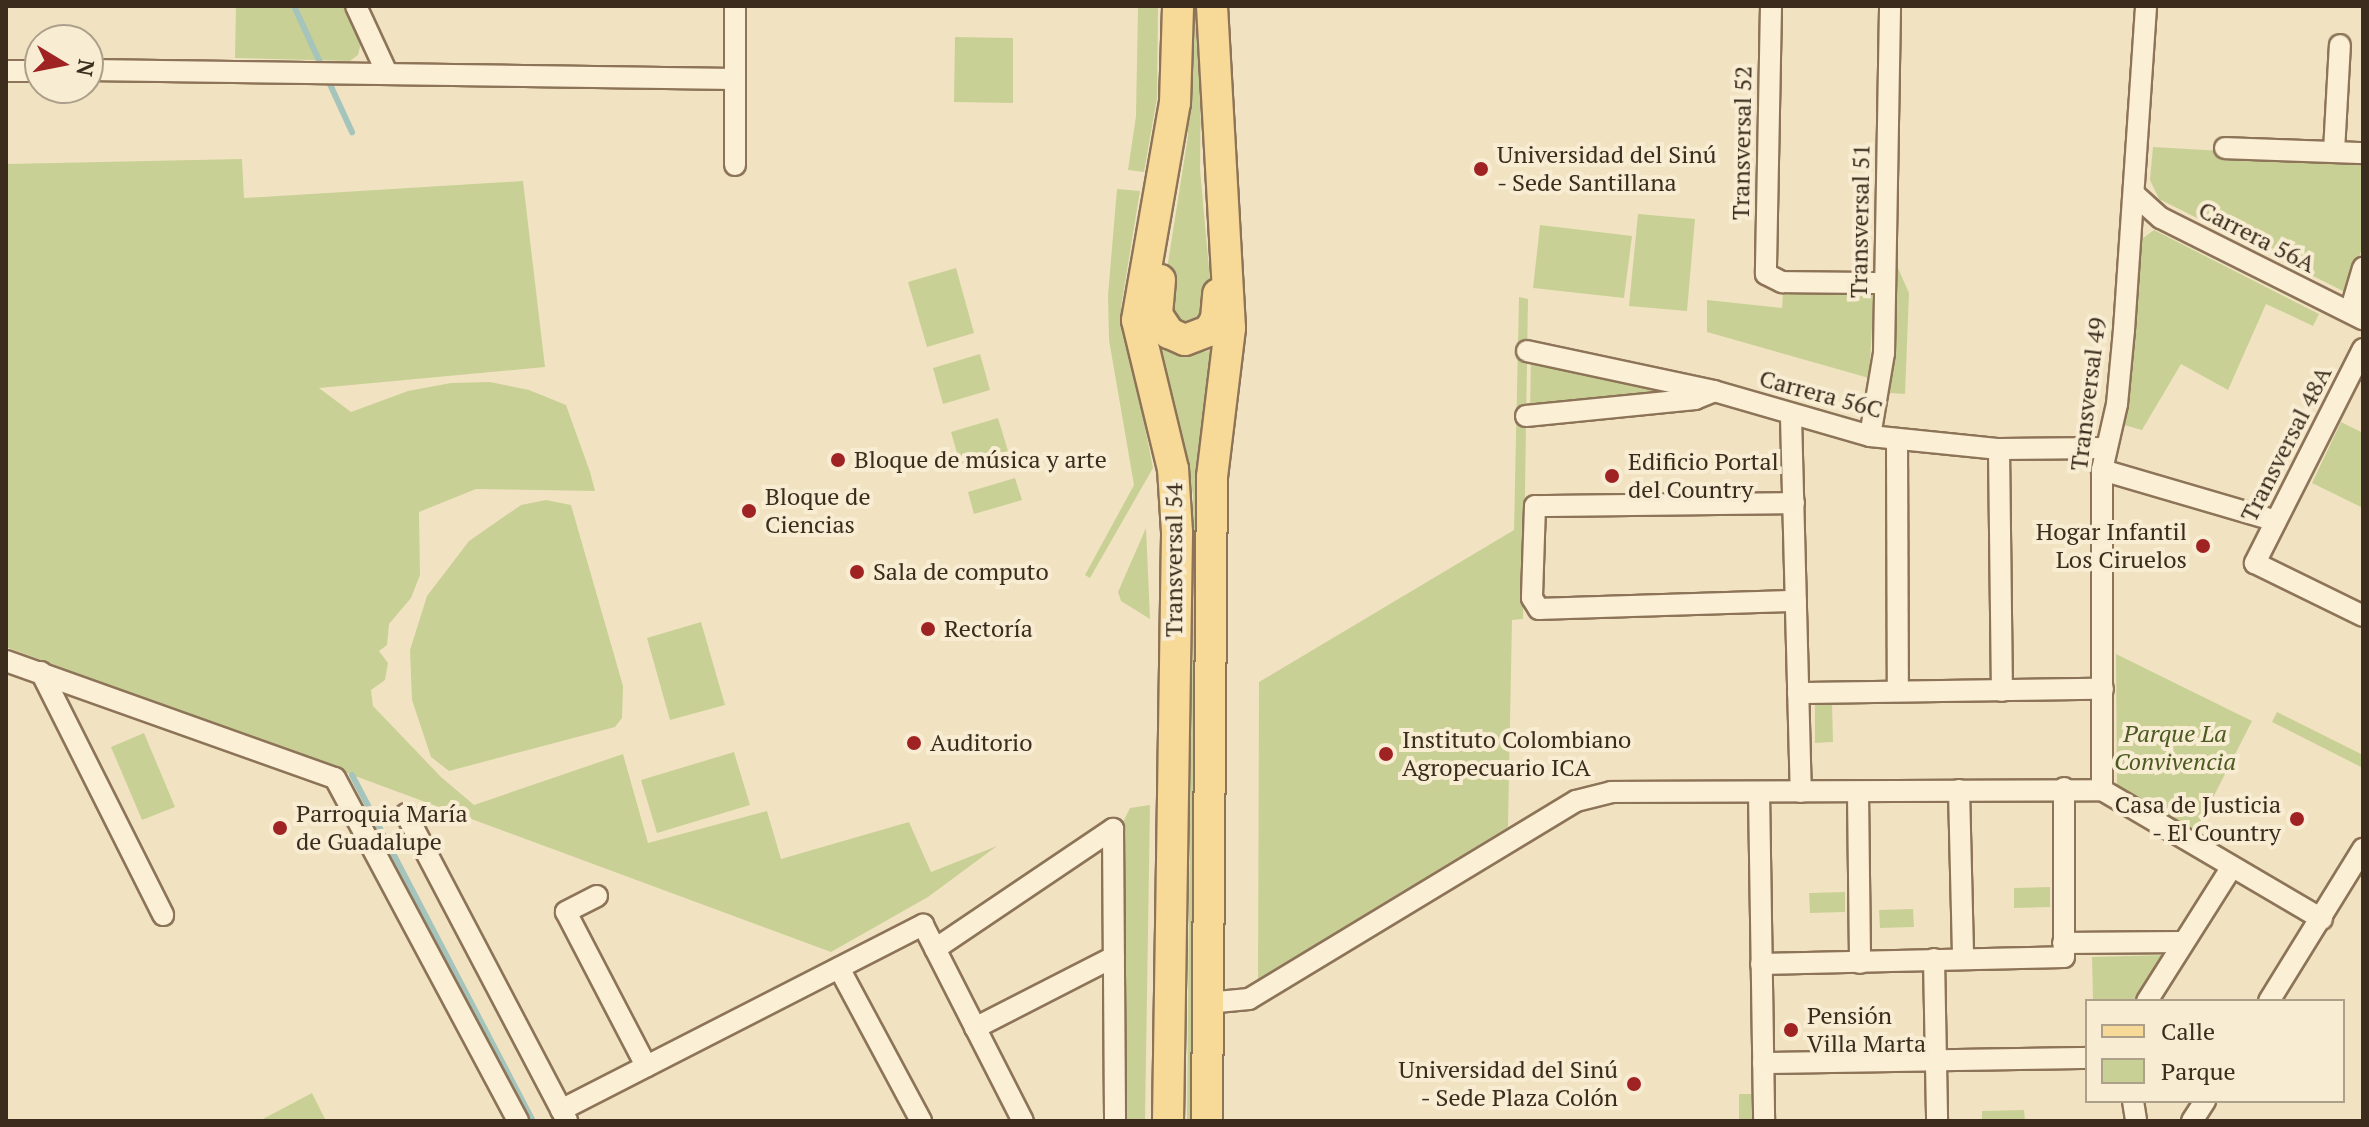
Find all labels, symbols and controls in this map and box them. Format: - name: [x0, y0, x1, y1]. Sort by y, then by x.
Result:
- north arrow: [24, 24, 104, 104]
- text: N: [70, 57, 102, 79]
- street label: Transversal 52: [1726, 66, 1758, 220]
- place label: Universidad del Sinú - Sede Santillana: [1497, 141, 1716, 197]
- street label: Transversal 51: [1844, 144, 1876, 298]
- marker: Universidad del Sinú - Sede Santillana: [1472, 160, 1490, 178]
- street label: Carrera 56A: [2194, 195, 2320, 279]
- street label: Transversal 49: [2064, 316, 2112, 472]
- street label: Transversal 48A: [2234, 361, 2338, 527]
- street label: Carrera 56C: [1756, 364, 1886, 424]
- place label: Bloque de música y arte: [854, 446, 1107, 474]
- place label: Edificio Portal del Country: [1628, 448, 1779, 504]
- marker: Bloque de música y arte: [829, 451, 847, 469]
- marker: Edificio Portal del Country: [1603, 467, 1621, 485]
- place label: Bloque de Ciencias: [765, 483, 870, 539]
- street label: Transversal 54: [1160, 483, 1188, 637]
- marker: Bloque de Ciencias: [740, 502, 758, 520]
- place label: Hogar Infantil Los Ciruelos: [2036, 518, 2187, 574]
- marker: Hogar Infantil Los Ciruelos: [2194, 537, 2212, 555]
- place label: Sala de computo: [873, 558, 1049, 586]
- marker: Sala de computo: [848, 563, 866, 581]
- place label: Rectoría: [944, 615, 1033, 643]
- marker: Rectoría: [919, 620, 937, 638]
- park label: Parque La Convivencia: [2114, 720, 2236, 776]
- place label: Instituto Colombiano Agropecuario ICA: [1402, 726, 1631, 782]
- place label: Auditorio: [930, 729, 1033, 757]
- marker: Auditorio: [905, 734, 923, 752]
- marker: Instituto Colombiano Agropecuario ICA: [1377, 745, 1395, 763]
- place label: Casa de Justicia - El Country: [2115, 791, 2281, 847]
- place label: Parroquia María de Guadalupe: [296, 800, 468, 856]
- marker: Casa de Justicia - El Country: [2288, 810, 2306, 828]
- marker: Parroquia María de Guadalupe: [271, 819, 289, 837]
- legend: [2085, 999, 2345, 1103]
- place label: Pensión Villa Marta: [1807, 1002, 1926, 1058]
- text: Calle: [2161, 1015, 2215, 1047]
- marker: Pensión Villa Marta: [1782, 1021, 1800, 1039]
- text: Parque: [2161, 1055, 2236, 1087]
- place label: Universidad del Sinú - Sede Plaza Colón: [1399, 1056, 1618, 1112]
- marker: Universidad del Sinú - Sede Plaza Colón: [1625, 1075, 1643, 1093]

